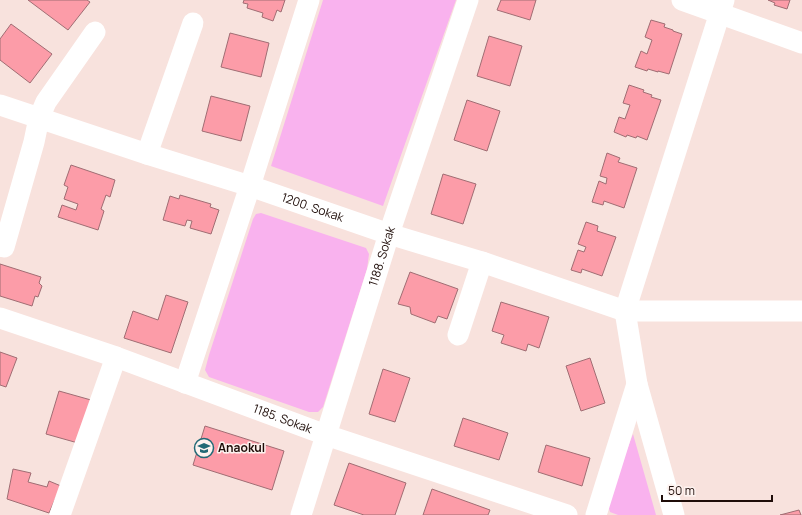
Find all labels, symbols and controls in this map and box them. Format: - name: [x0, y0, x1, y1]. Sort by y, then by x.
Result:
- street label: 1200. Sokak: [279, 189, 347, 226]
- street label: 1188. Sokak: [364, 223, 399, 288]
- street label: 1185. Sokak: [251, 400, 316, 437]
- school or university icon: Anaokul: [193, 437, 215, 459]
- place label: Anaokul: [218, 439, 265, 456]
- scale bar: [662, 477, 772, 503]
- text: 50 m: [668, 482, 695, 499]

